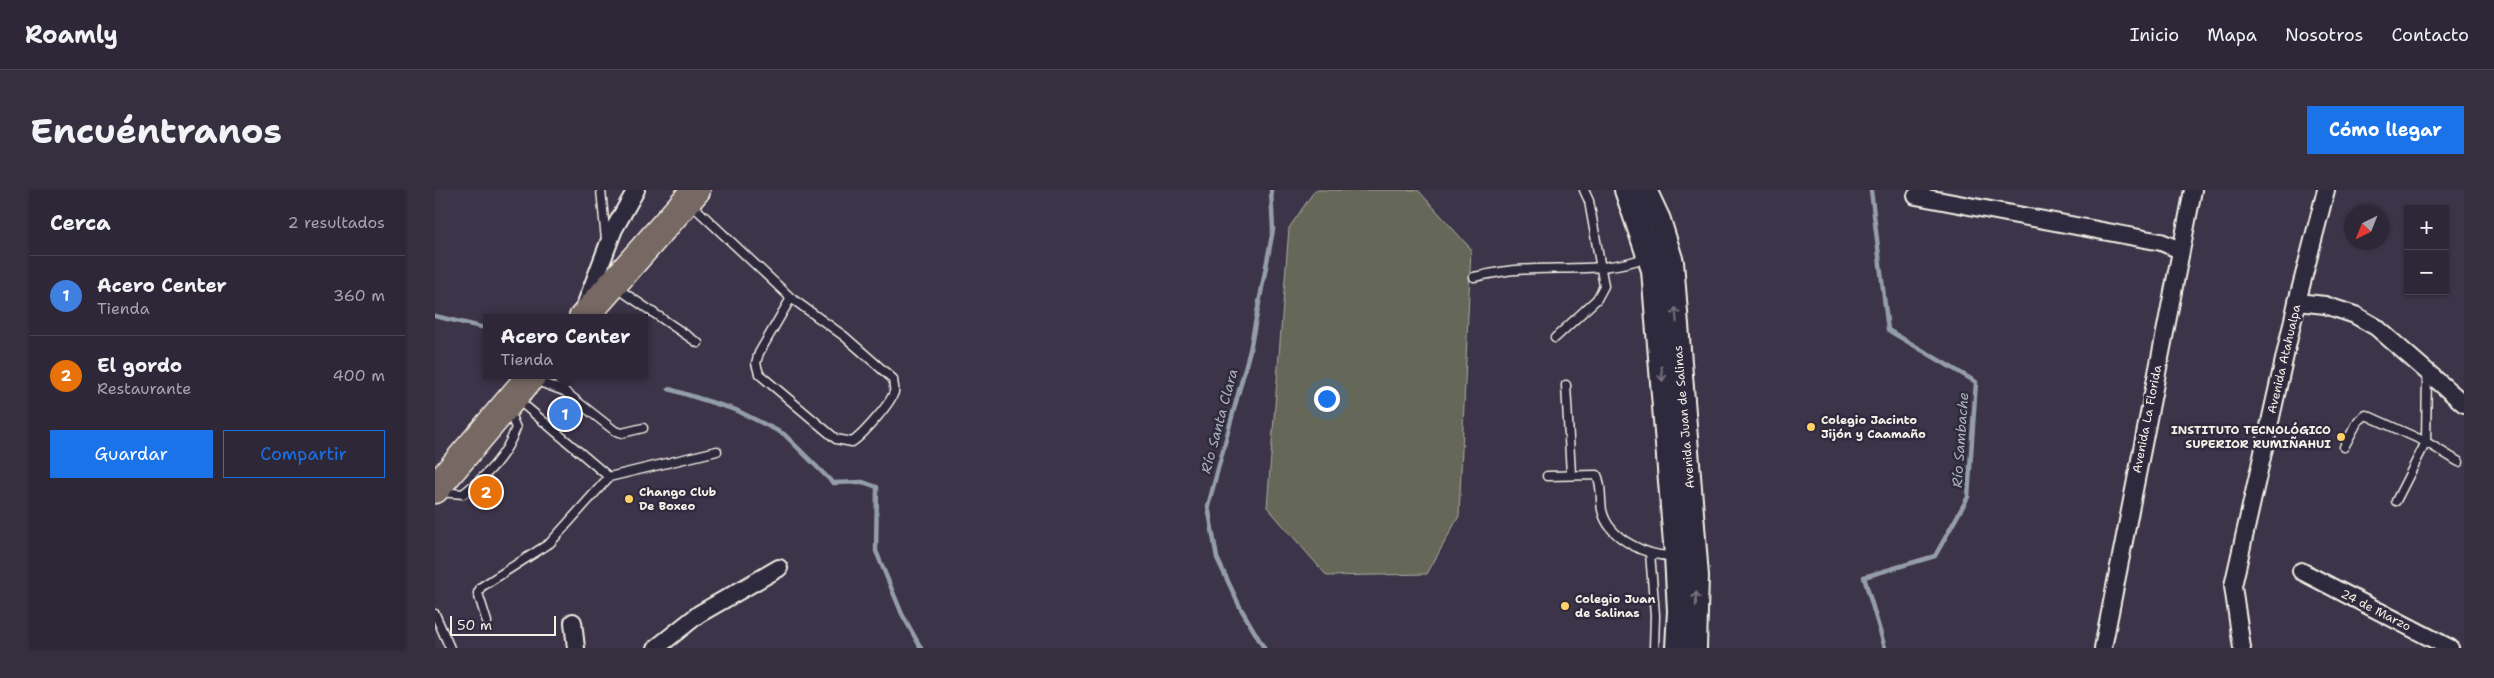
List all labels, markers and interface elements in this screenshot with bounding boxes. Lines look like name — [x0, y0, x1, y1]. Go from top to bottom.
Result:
text: Roamly — [25, 19, 118, 51]
text: Inicio — [2130, 23, 2179, 47]
text: Mapa — [2207, 23, 2257, 47]
text: Nosotros — [2285, 23, 2363, 47]
text: Contacto — [2391, 23, 2469, 47]
button: Cómo llegar — [2307, 106, 2464, 154]
text: Encuéntranos — [30, 107, 282, 154]
north arrow — [2344, 205, 2389, 250]
map controls — [2404, 205, 2449, 295]
button: + — [2404, 205, 2449, 250]
text: Cerca — [50, 209, 111, 237]
text: 2 resultados — [287, 212, 385, 233]
button: − — [2404, 250, 2449, 295]
text: Acero Center — [97, 273, 227, 298]
text: 1 — [62, 285, 70, 306]
text: 360 m — [333, 285, 385, 306]
text: Tienda — [97, 298, 150, 319]
street label: Avenida Atahualpa — [2264, 302, 2304, 415]
one-way arrow — [1671, 307, 1681, 323]
popup — [483, 314, 648, 379]
text: Acero Center — [501, 324, 630, 349]
street label: Avenida Juan de Salinas — [1670, 345, 1698, 489]
text: Tienda — [501, 349, 553, 370]
text: El gordo — [97, 353, 182, 378]
street label: Avenida La Florida — [2129, 363, 2165, 474]
text: 2 — [60, 365, 72, 386]
text: 400 m — [332, 365, 385, 386]
one-way arrow — [1657, 365, 1666, 381]
water label: Río Santa Clara — [1196, 367, 1242, 475]
text: Restaurante — [97, 378, 191, 399]
your location — [1314, 386, 1340, 412]
water label: Río Sambache — [1948, 392, 1972, 488]
pin: 1 — [549, 395, 581, 433]
place label: Colegio Jacinto Jijón y Caamaño — [1821, 412, 1926, 442]
marker: Colegio Jacinto Jijón y Caamaño — [1805, 421, 1817, 433]
place label: INSTITUTO TECNOLÓGICO SUPERIOR RUMIÑAHUI — [2171, 422, 2331, 452]
button: Guardar — [50, 430, 213, 478]
button: Compartir — [223, 430, 385, 478]
marker: INSTITUTO TECNOLÓGICO SUPERIOR RUMIÑAHUI — [2335, 431, 2347, 443]
pin: 2 — [470, 473, 502, 511]
place label: Chango Club De Boxeo — [639, 484, 716, 514]
marker: Chango Club De Boxeo — [623, 493, 635, 505]
street label: 24 de Marzo — [2338, 585, 2414, 635]
place label: Colegio Juan de Salinas — [1575, 591, 1656, 621]
one-way arrow — [1692, 592, 1701, 608]
marker: Colegio Juan de Salinas — [1559, 600, 1571, 612]
scale bar — [450, 613, 556, 636]
text: 50 m — [457, 616, 492, 634]

